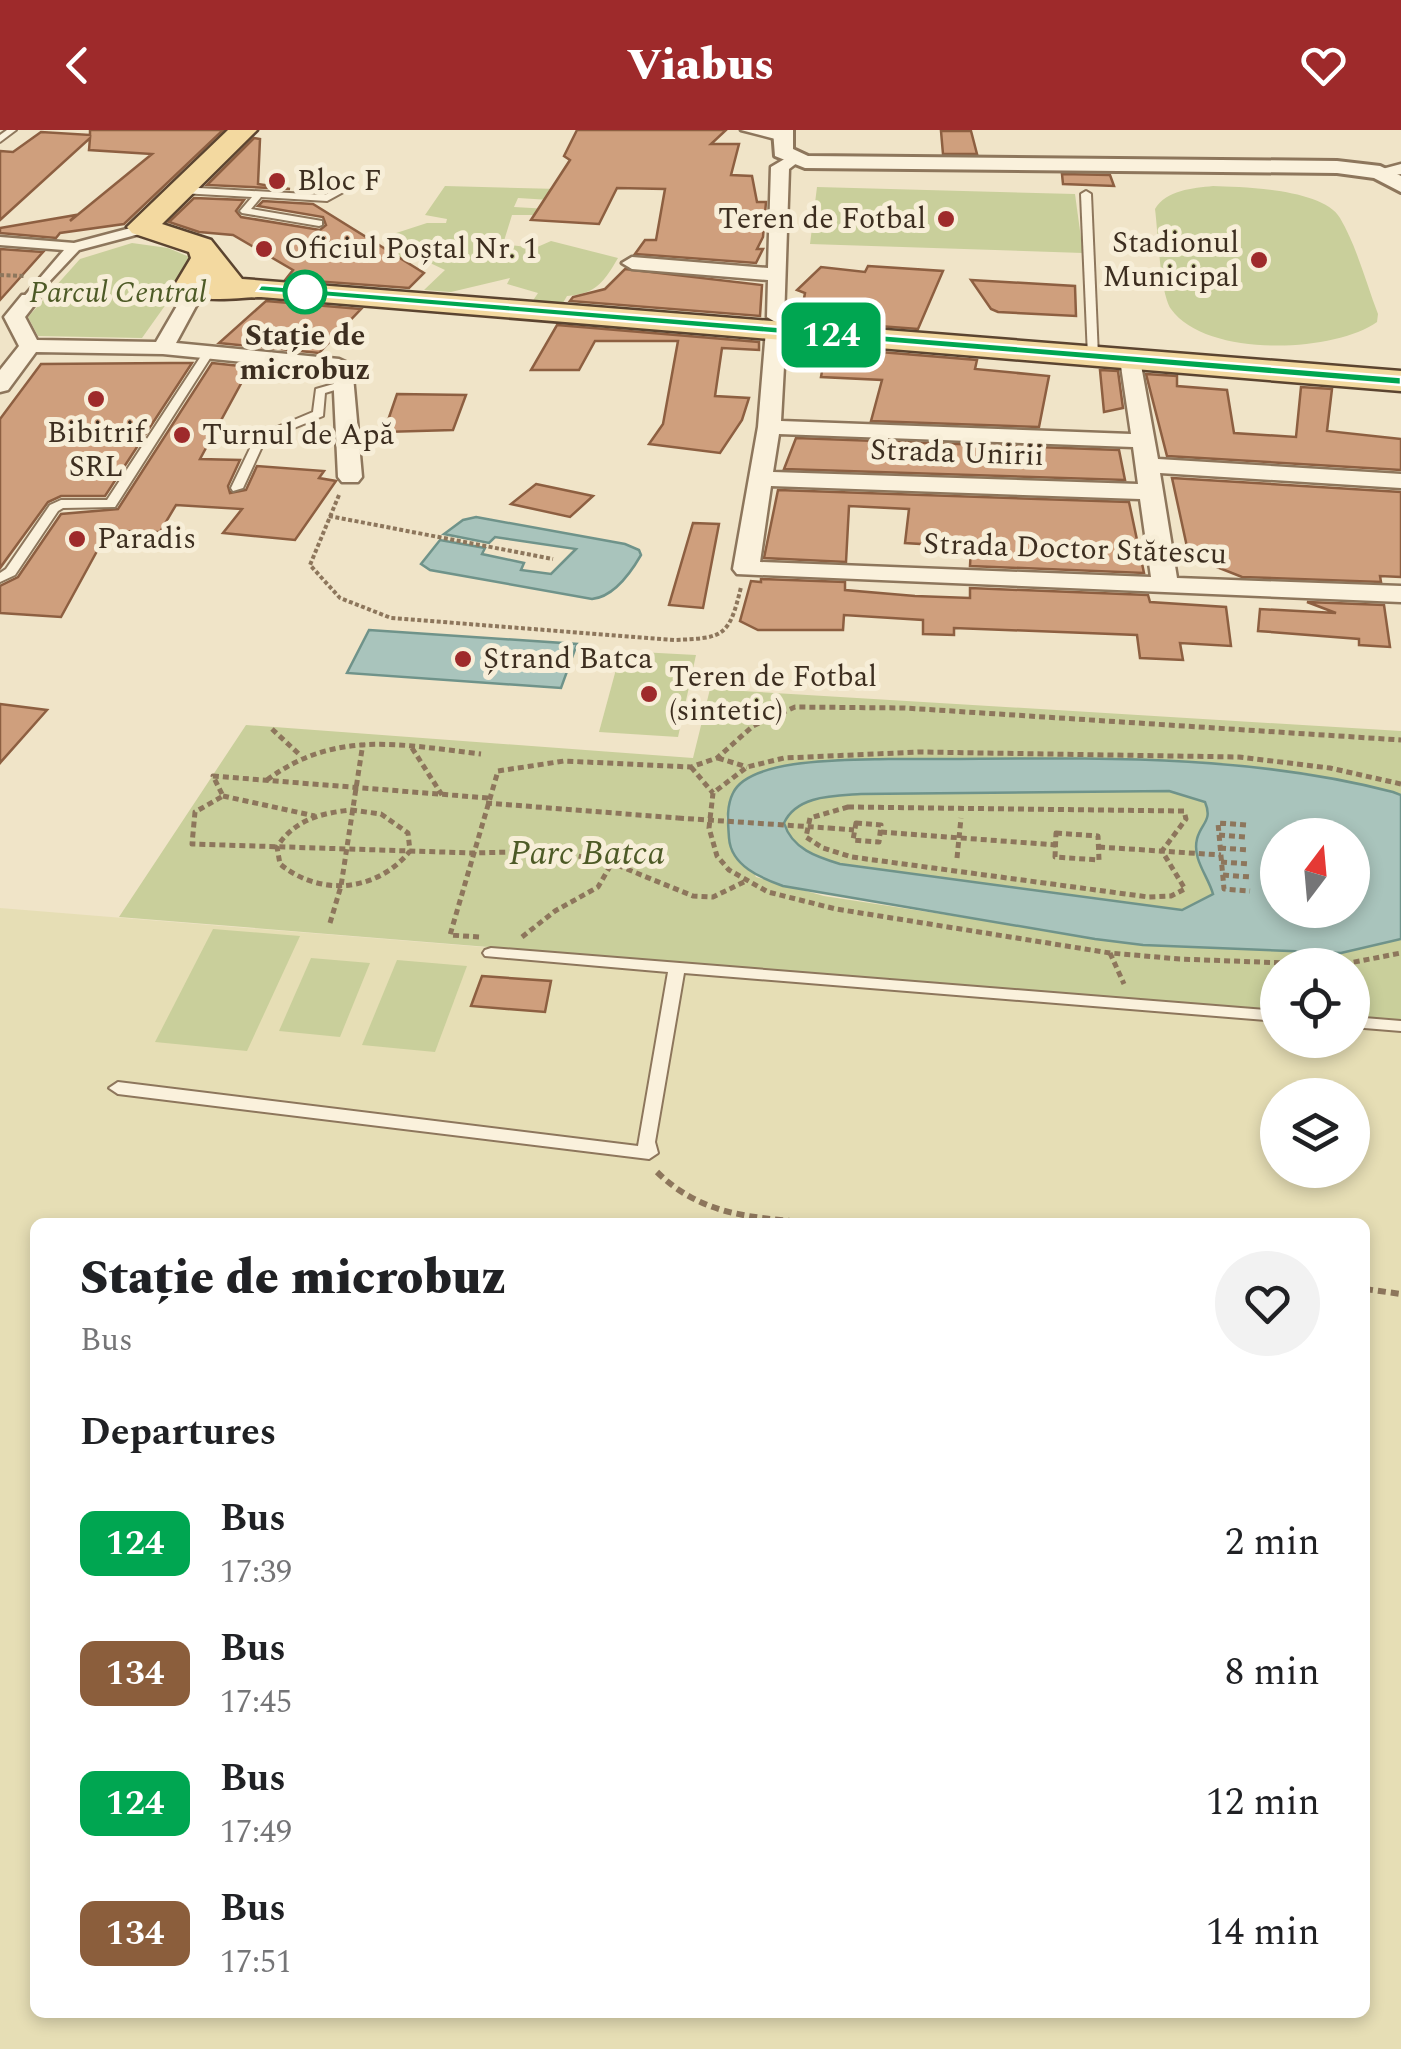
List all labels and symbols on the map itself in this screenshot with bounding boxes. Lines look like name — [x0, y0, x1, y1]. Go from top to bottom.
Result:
place label: Bloc F — [297, 158, 382, 204]
marker: Bloc F — [266, 170, 288, 192]
place label: Teren de Fotbal — [718, 196, 926, 242]
marker: Teren de Fotbal — [935, 208, 957, 230]
place label: Stadionul Municipal — [1102, 220, 1239, 300]
place label: Oficiul Poștal Nr. 1 — [284, 226, 538, 272]
marker: Oficiul Poștal Nr. 1 — [253, 238, 275, 260]
marker: Stadionul Municipal — [1248, 249, 1270, 271]
park label: Parcul Central — [29, 270, 207, 316]
marker: Stație de microbuz — [284, 271, 326, 313]
line badge: 124 — [774, 302, 888, 368]
place label: Stație de microbuz — [240, 313, 370, 393]
marker: Bibitrif SRL — [85, 388, 107, 410]
place label: Bibitrif SRL — [47, 410, 148, 490]
place label: Turnul de Apă — [202, 412, 395, 458]
marker: Turnul de Apă — [171, 424, 193, 446]
street label: Strada Unirii — [869, 427, 1045, 479]
place label: Paradis — [97, 516, 196, 562]
street label: Strada Doctor Stătescu — [922, 521, 1228, 577]
marker: Paradis — [66, 528, 88, 550]
place label: Ștrand Batca — [483, 636, 653, 682]
marker: Ștrand Batca — [452, 648, 474, 670]
place label: Teren de Fotbal (sintetic) — [669, 654, 877, 734]
marker: Teren de Fotbal (sintetic) — [638, 683, 660, 705]
north arrow — [1260, 818, 1370, 928]
park label: Parc Batca — [509, 827, 665, 880]

